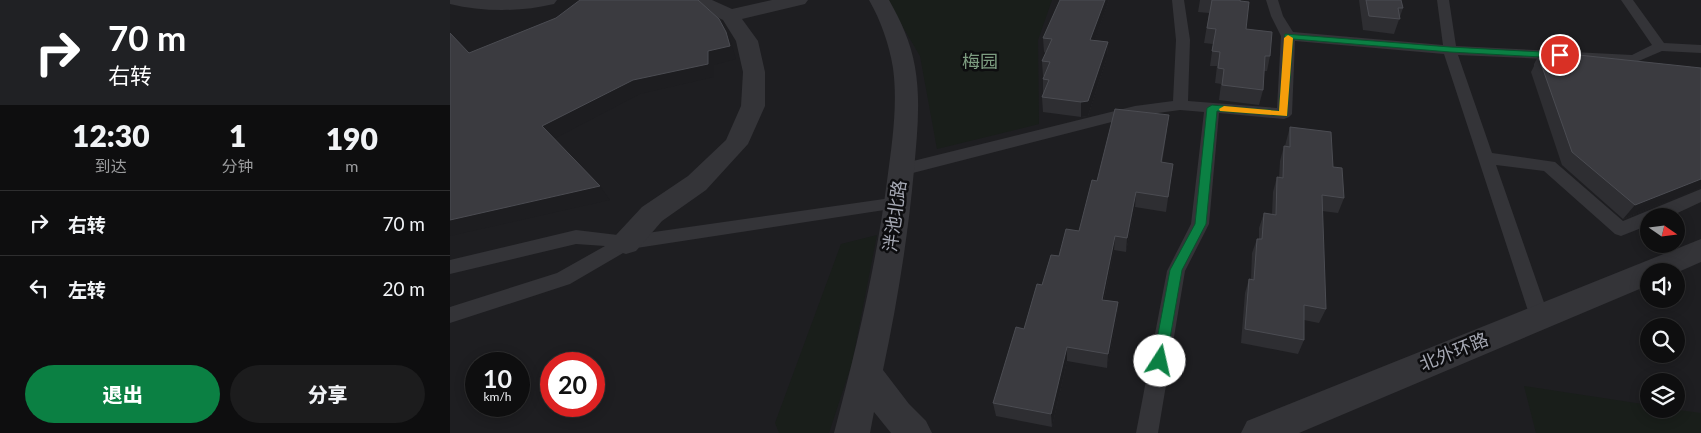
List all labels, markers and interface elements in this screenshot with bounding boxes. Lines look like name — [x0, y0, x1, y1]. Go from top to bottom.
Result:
text: 70 m — [108, 16, 186, 58]
icon: right — [25, 20, 90, 85]
pin — [1539, 34, 1581, 76]
icon: arrive — [1546, 41, 1574, 69]
park label: 梅园 — [962, 50, 998, 72]
text: 右转 — [108, 62, 152, 89]
text: 12:30 — [72, 117, 150, 153]
text: 1 — [229, 117, 246, 153]
text: 190 — [326, 120, 378, 156]
text: 到达 — [95, 156, 127, 175]
text: 分钟 — [222, 156, 254, 175]
text: m — [345, 156, 358, 175]
street label: 泮池北路 — [878, 179, 910, 253]
north arrow — [1640, 208, 1685, 252]
map controls — [1640, 208, 1685, 418]
icon: right — [25, 209, 53, 237]
text: 70 m — [382, 212, 425, 235]
text: 右转 — [68, 213, 106, 236]
button: sound — [1640, 263, 1685, 308]
icon: left — [25, 274, 53, 302]
text: 20 m — [382, 277, 425, 300]
text: 左转 — [68, 278, 106, 301]
button: search — [1640, 318, 1685, 363]
street label: 北外环路 — [1416, 327, 1491, 375]
position arrow — [1133, 334, 1185, 386]
speed limit sign: 20 — [540, 352, 605, 417]
text: 10 — [483, 363, 512, 393]
button: 退出 — [25, 365, 220, 423]
button: 分享 — [230, 365, 425, 423]
button: layers — [1640, 373, 1685, 418]
text: km/h — [483, 389, 512, 404]

